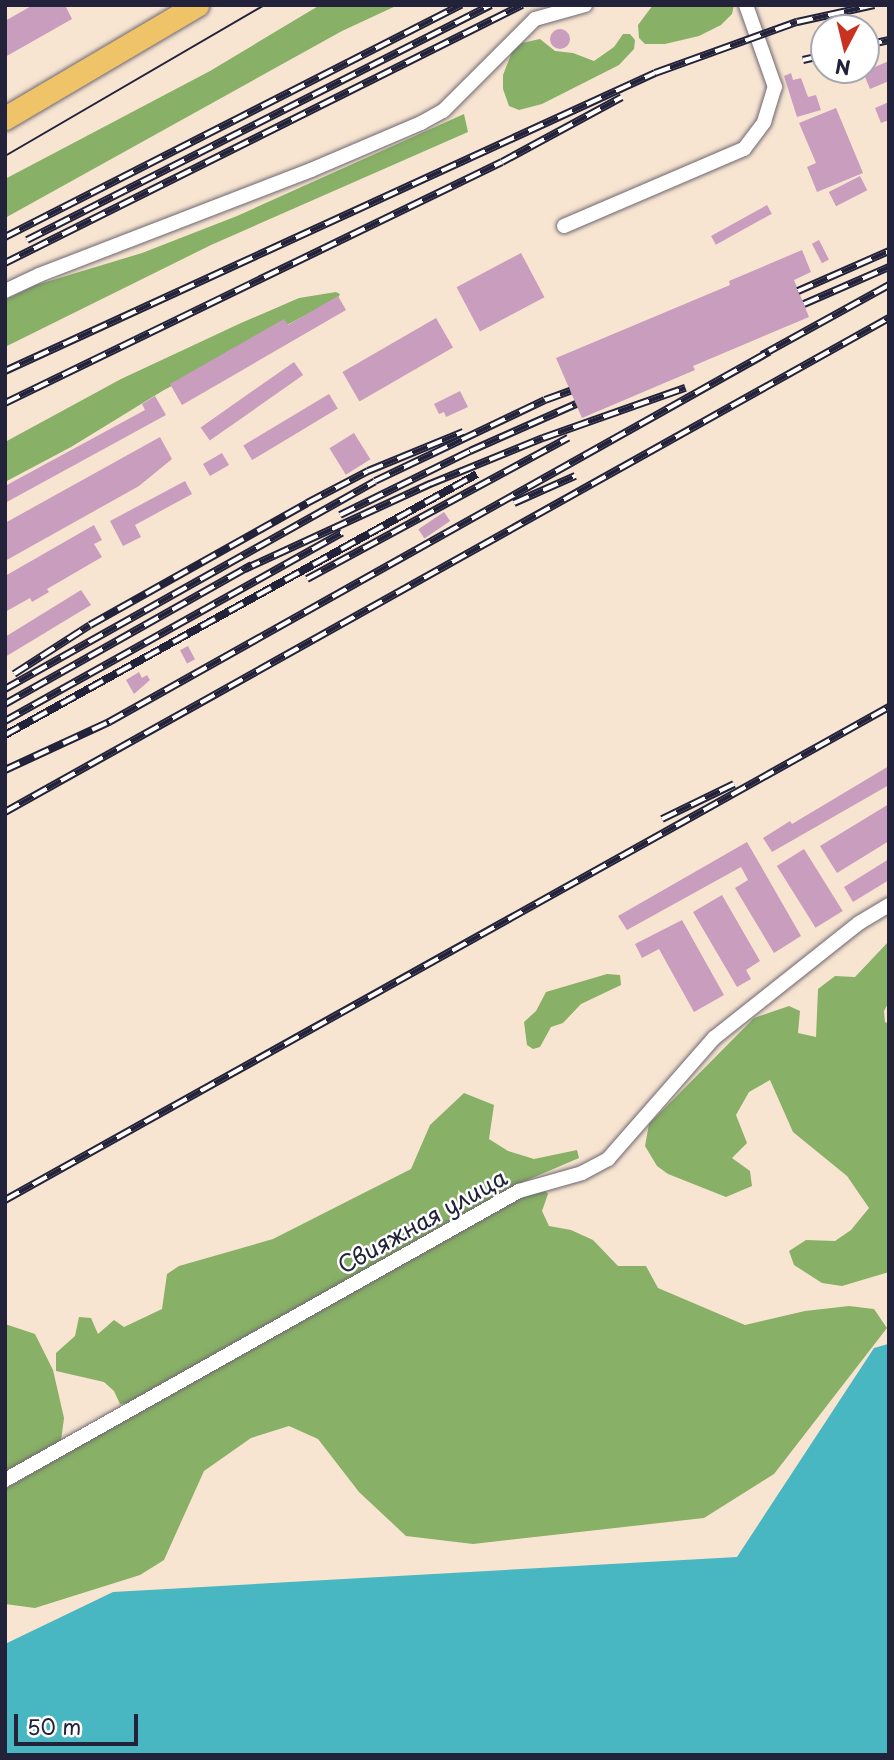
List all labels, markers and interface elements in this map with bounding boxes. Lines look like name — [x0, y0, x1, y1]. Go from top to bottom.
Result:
north arrow — [810, 14, 880, 84]
text: N — [834, 53, 852, 83]
street label: Свияжная улица — [332, 1163, 512, 1279]
scale bar — [18, 1700, 142, 1744]
text: 50 m — [27, 1710, 81, 1742]

